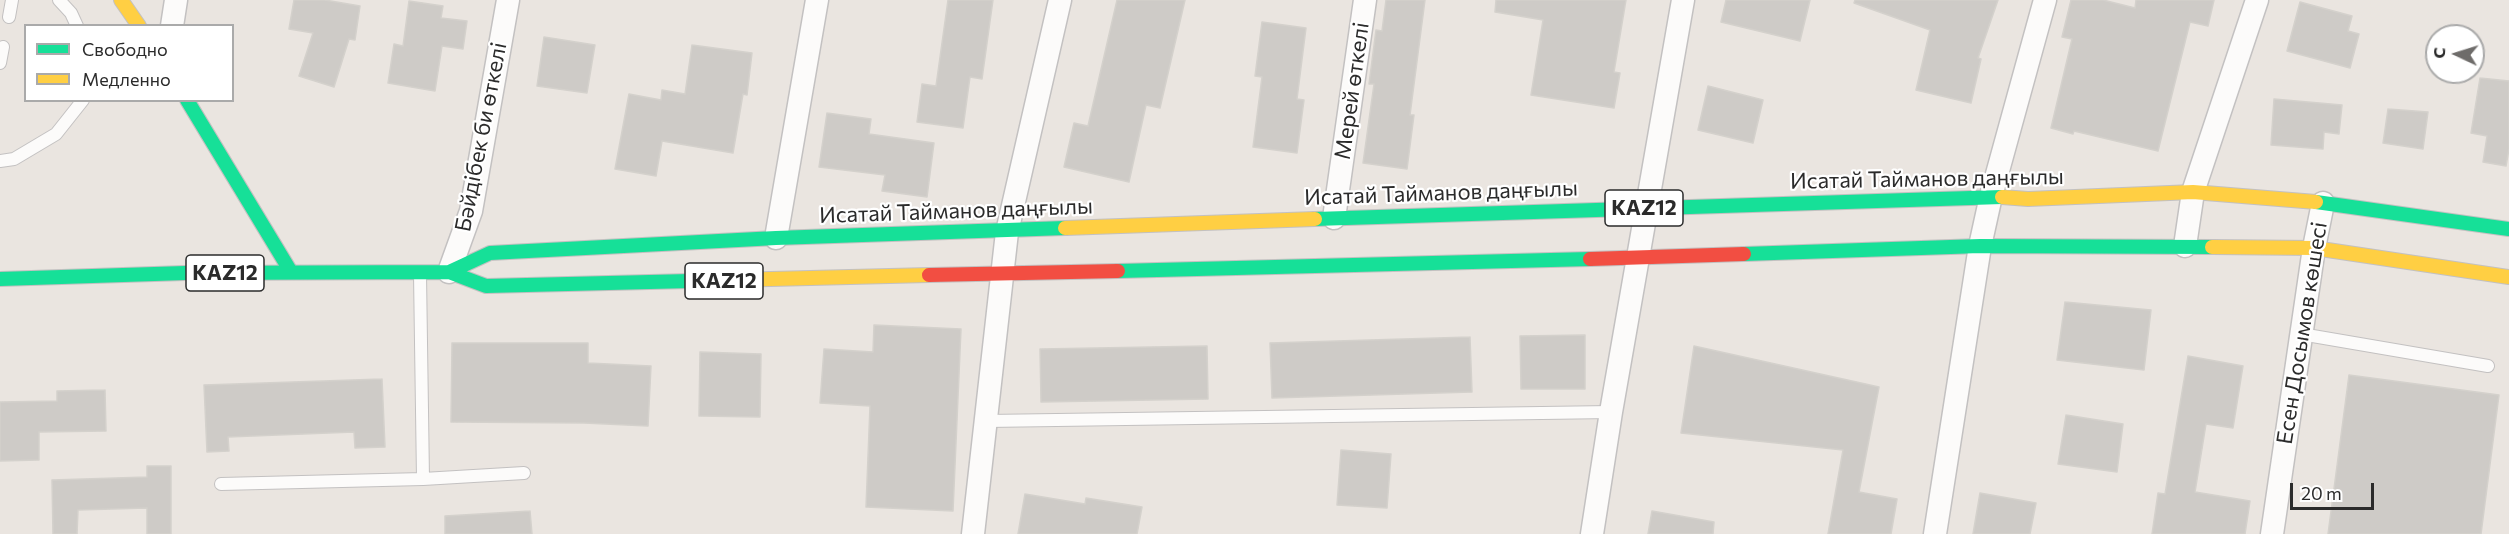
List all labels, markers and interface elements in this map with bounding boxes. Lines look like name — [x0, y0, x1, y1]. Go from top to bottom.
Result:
street label: Мерей өткелі — [1329, 21, 1375, 161]
legend — [24, 24, 234, 102]
north arrow — [2425, 24, 2485, 84]
text: Свободно — [82, 38, 168, 60]
street label: Бәйдібек би өткелі — [450, 40, 512, 234]
text: С — [2429, 47, 2448, 59]
text: Медленно — [82, 68, 171, 90]
street label: Исатай Тайманов даңғылы — [1790, 163, 2064, 195]
street label: Исатай Тайманов даңғылы — [1304, 175, 1578, 211]
road number: KAZ12 — [1605, 190, 1683, 226]
street label: Исатай Тайманов даңғылы — [819, 193, 1093, 229]
street label: Есен Досымов көшесі — [2271, 220, 2333, 446]
road number: KAZ12 — [186, 255, 264, 291]
road number: KAZ12 — [685, 263, 763, 299]
scale bar — [2293, 471, 2377, 509]
text: 20 m — [2301, 482, 2342, 504]

